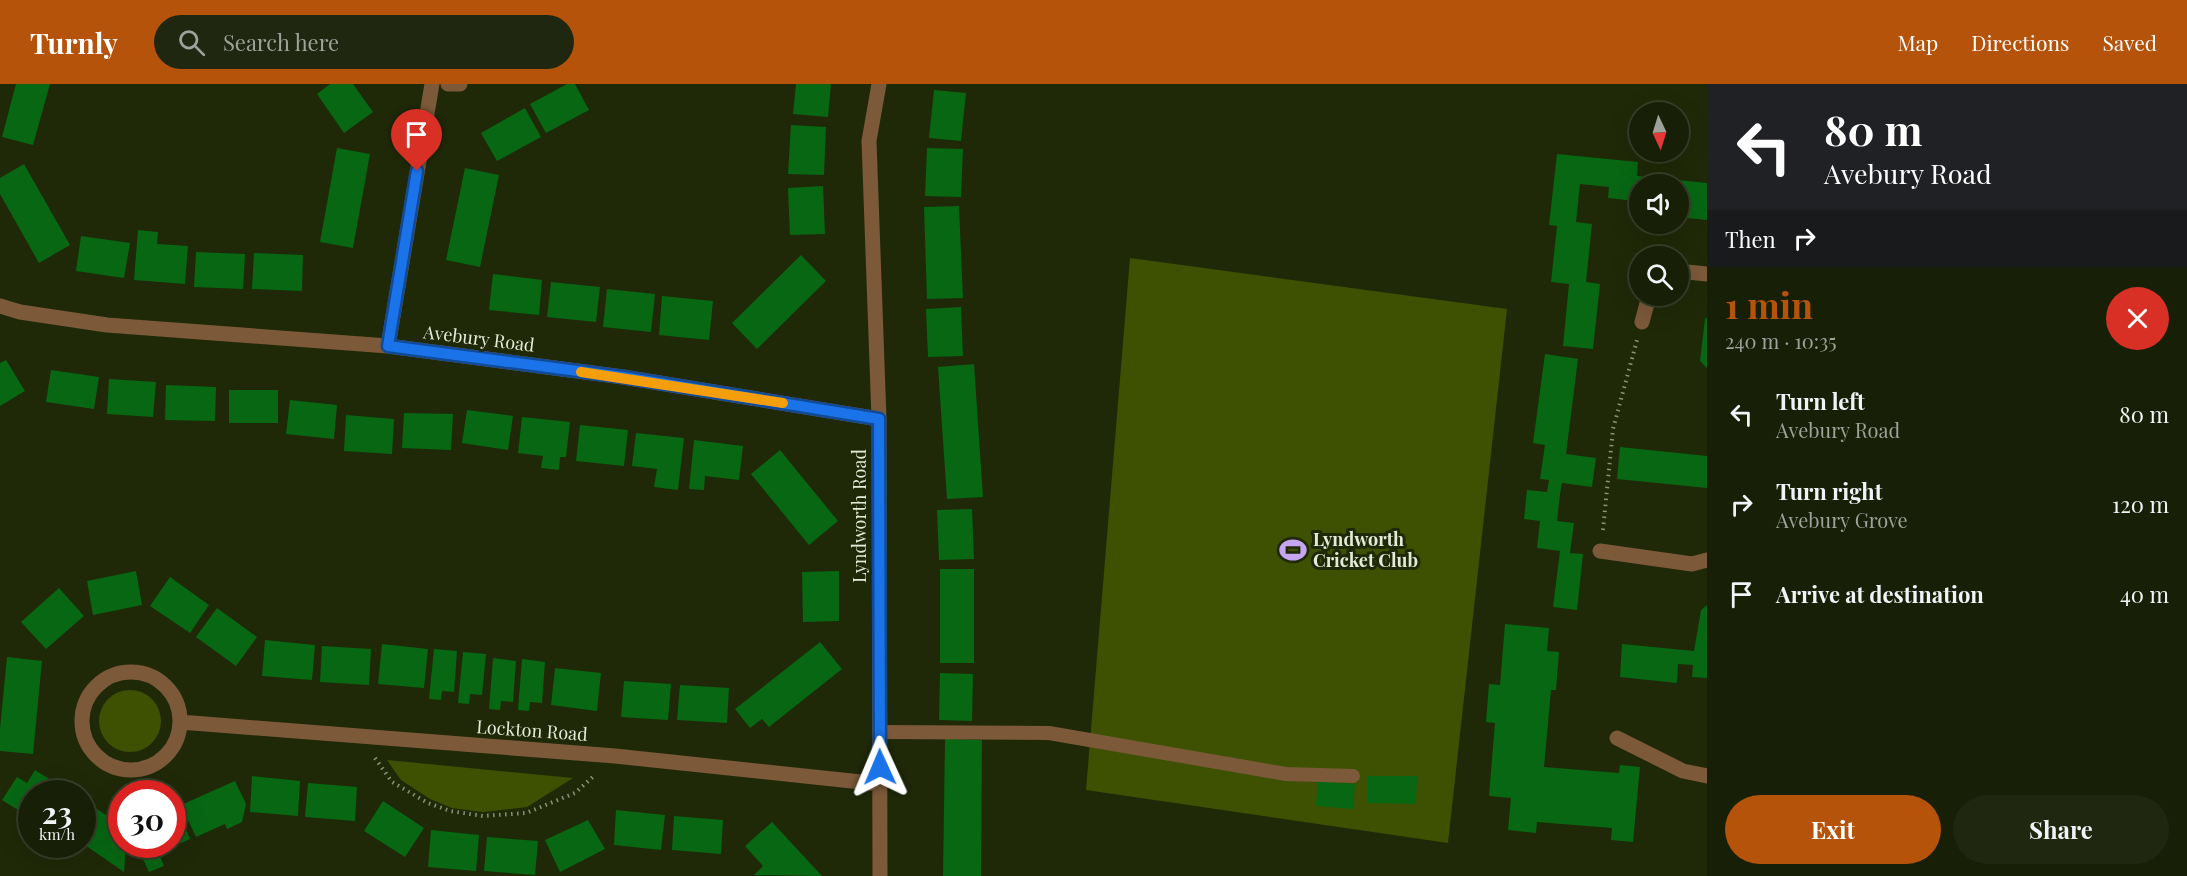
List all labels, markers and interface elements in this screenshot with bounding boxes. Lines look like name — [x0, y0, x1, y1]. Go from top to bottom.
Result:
search box — [154, 15, 574, 69]
text: Turnly — [30, 24, 118, 61]
icon: search — [175, 26, 208, 59]
text: Search here — [223, 27, 339, 57]
text: Map — [1897, 28, 1938, 56]
text: Directions — [1971, 28, 2069, 56]
text: Saved — [2102, 28, 2157, 56]
text: 80 m — [1824, 101, 1922, 157]
north arrow — [1629, 102, 1689, 162]
map controls — [1629, 102, 1689, 306]
icon: left — [1725, 108, 1803, 186]
pin — [391, 109, 442, 171]
icon: arrive — [400, 118, 433, 151]
text: Avebury Road — [1824, 155, 1992, 191]
button: sound — [1629, 174, 1689, 234]
icon: right — [1788, 222, 1821, 255]
text: Then — [1725, 224, 1776, 254]
button: search — [1629, 246, 1689, 306]
text: 1 min — [1725, 280, 1813, 328]
button: close — [2106, 287, 2169, 350]
street label: Avebury Road — [421, 319, 537, 357]
text: 240 m · 10:35 — [1725, 327, 1836, 354]
text: Turn left — [1776, 386, 1865, 416]
icon: left — [1725, 398, 1758, 431]
text: 80 m — [2119, 399, 2169, 429]
text: Avebury Road — [1776, 416, 1900, 443]
street label: Lyndworth Road — [847, 449, 871, 583]
text: Turn right — [1776, 476, 1882, 506]
icon: right — [1725, 488, 1758, 521]
text: 120 m — [2112, 489, 2169, 519]
text: Avebury Grove — [1776, 506, 1908, 533]
place label: Lyndworth Cricket Club — [1313, 527, 1418, 572]
sports icon: Lyndworth Cricket Club — [1278, 535, 1308, 565]
icon: arrive — [1725, 578, 1758, 611]
text: Arrive at destination — [1776, 579, 1984, 609]
text: 40 m — [2120, 579, 2169, 609]
street label: Lockton Road — [476, 714, 589, 746]
position arrow — [848, 735, 912, 799]
speed limit sign: 30 — [108, 780, 186, 858]
text: 23 — [42, 792, 72, 832]
button: Exit — [1725, 795, 1941, 864]
button: Share — [1953, 795, 2169, 864]
text: km/h — [39, 824, 75, 844]

